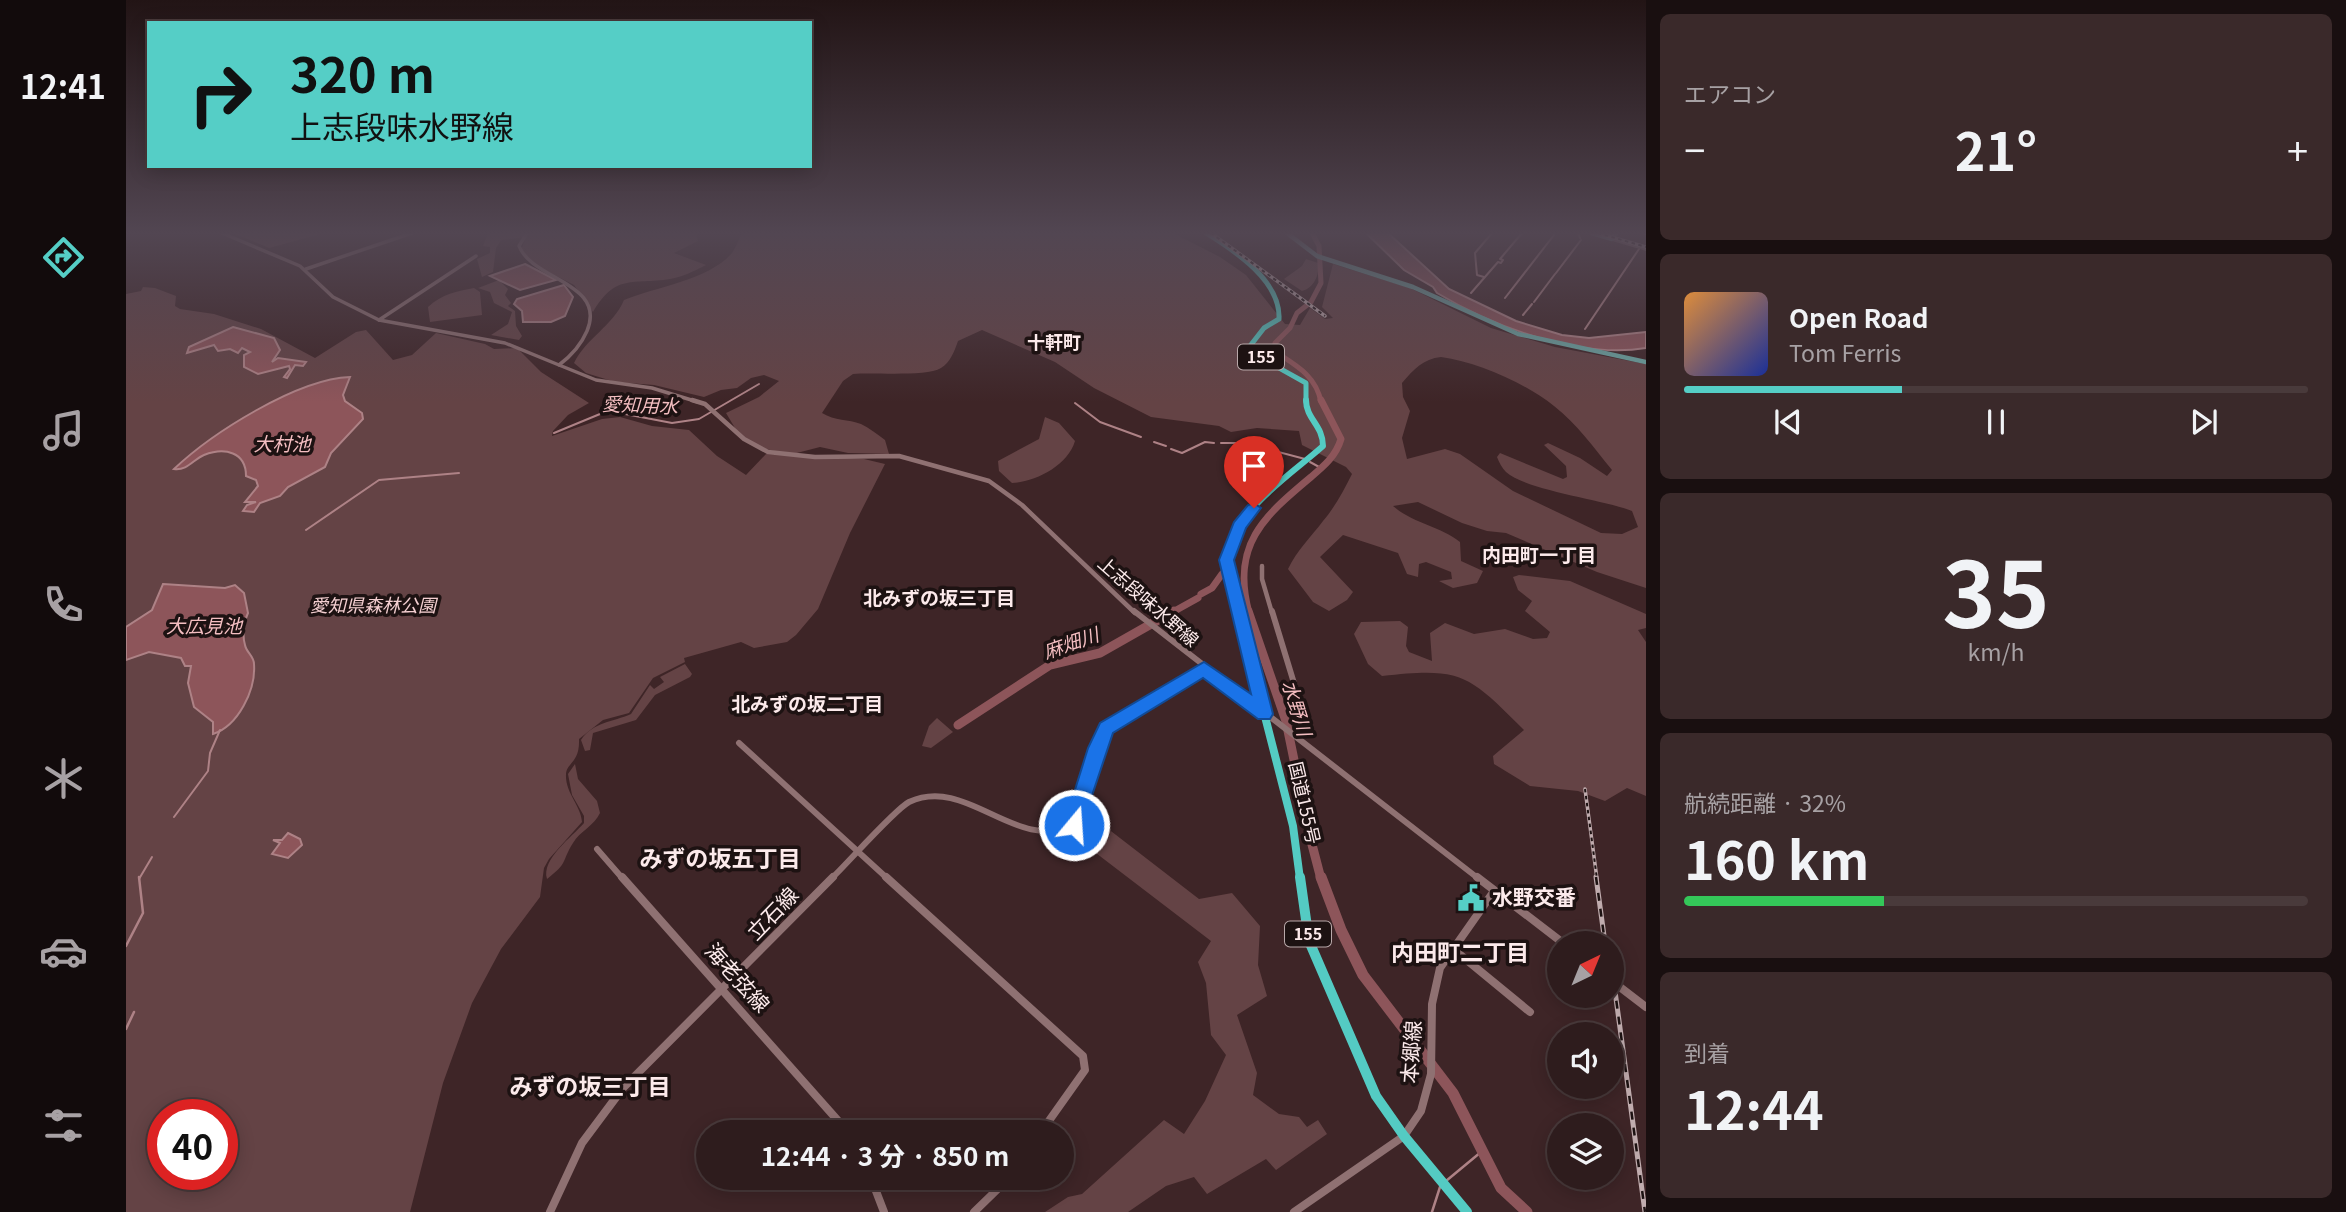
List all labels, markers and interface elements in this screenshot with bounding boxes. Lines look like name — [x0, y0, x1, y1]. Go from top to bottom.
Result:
text: 320 m — [290, 36, 435, 107]
icon: right — [175, 49, 266, 140]
text: 12:41 — [20, 62, 106, 108]
text: エアコン — [1684, 76, 1776, 110]
text: 上志段味水野線 — [290, 102, 514, 148]
text: 21° — [1955, 111, 2037, 186]
text: − — [1684, 121, 1705, 176]
text: + — [2287, 121, 2308, 176]
icon: directions — [39, 233, 88, 282]
text: Open Road — [1789, 298, 1929, 335]
district label: 十軒町 — [1027, 328, 1081, 354]
text: Tom Ferris — [1789, 335, 1901, 369]
road number: 155 — [1238, 344, 1284, 370]
water label: 愛知用水 — [602, 389, 680, 418]
icon: previous — [1769, 403, 1807, 441]
icon: pause — [1977, 403, 2015, 441]
icon: next — [2185, 403, 2223, 441]
icon: music — [39, 406, 88, 455]
water label: 大村池 — [253, 429, 312, 456]
pin — [1224, 436, 1284, 508]
icon: arrive — [1235, 447, 1273, 485]
text: 35 — [1942, 522, 2050, 654]
district label: 内田町一丁目 — [1482, 540, 1596, 567]
street label: 上志段味水野線 — [1093, 549, 1205, 652]
icon: phone — [39, 580, 88, 629]
district label: 北みずの坂三丁目 — [863, 583, 1015, 610]
park label: 愛知県森林公園 — [310, 591, 439, 617]
water label: 大広見池 — [166, 611, 244, 638]
water label: 麻畑川 — [1039, 619, 1104, 664]
text: km/h — [1968, 634, 2024, 668]
water label: 水野川 — [1277, 676, 1320, 741]
district label: 北みずの坂二丁目 — [731, 689, 883, 716]
icon: climate — [39, 754, 88, 803]
street label: 国道155号 — [1284, 759, 1328, 846]
text: 航続距離 · 32% — [1684, 785, 1846, 819]
position arrow — [1037, 788, 1111, 862]
text: 160 km — [1684, 820, 1869, 895]
district label: みずの坂五丁目 — [640, 840, 801, 874]
street label: 立石線 — [739, 880, 804, 946]
place label: 水野交番 — [1492, 881, 1576, 911]
public building icon: 水野交番 — [1456, 883, 1486, 913]
road number: 155 — [1285, 922, 1331, 946]
icon: car — [39, 927, 88, 976]
north arrow — [1547, 931, 1624, 1008]
map controls — [1547, 931, 1624, 1190]
district label: 内田町二丁目 — [1391, 934, 1529, 968]
street label: 海老弦線 — [699, 935, 778, 1018]
street label: 本郷線 — [1393, 1019, 1427, 1084]
button: sound — [1547, 1022, 1624, 1099]
text: 到着 — [1684, 1035, 1730, 1069]
district label: みずの坂三丁目 — [510, 1068, 671, 1102]
text: 12:44 — [1684, 1070, 1824, 1145]
speed limit sign: 40 — [147, 1099, 238, 1190]
icon: filters — [39, 1101, 88, 1150]
button: layers — [1547, 1113, 1624, 1190]
text: 12:44 · 3 分 · 850 m — [761, 1136, 1009, 1173]

